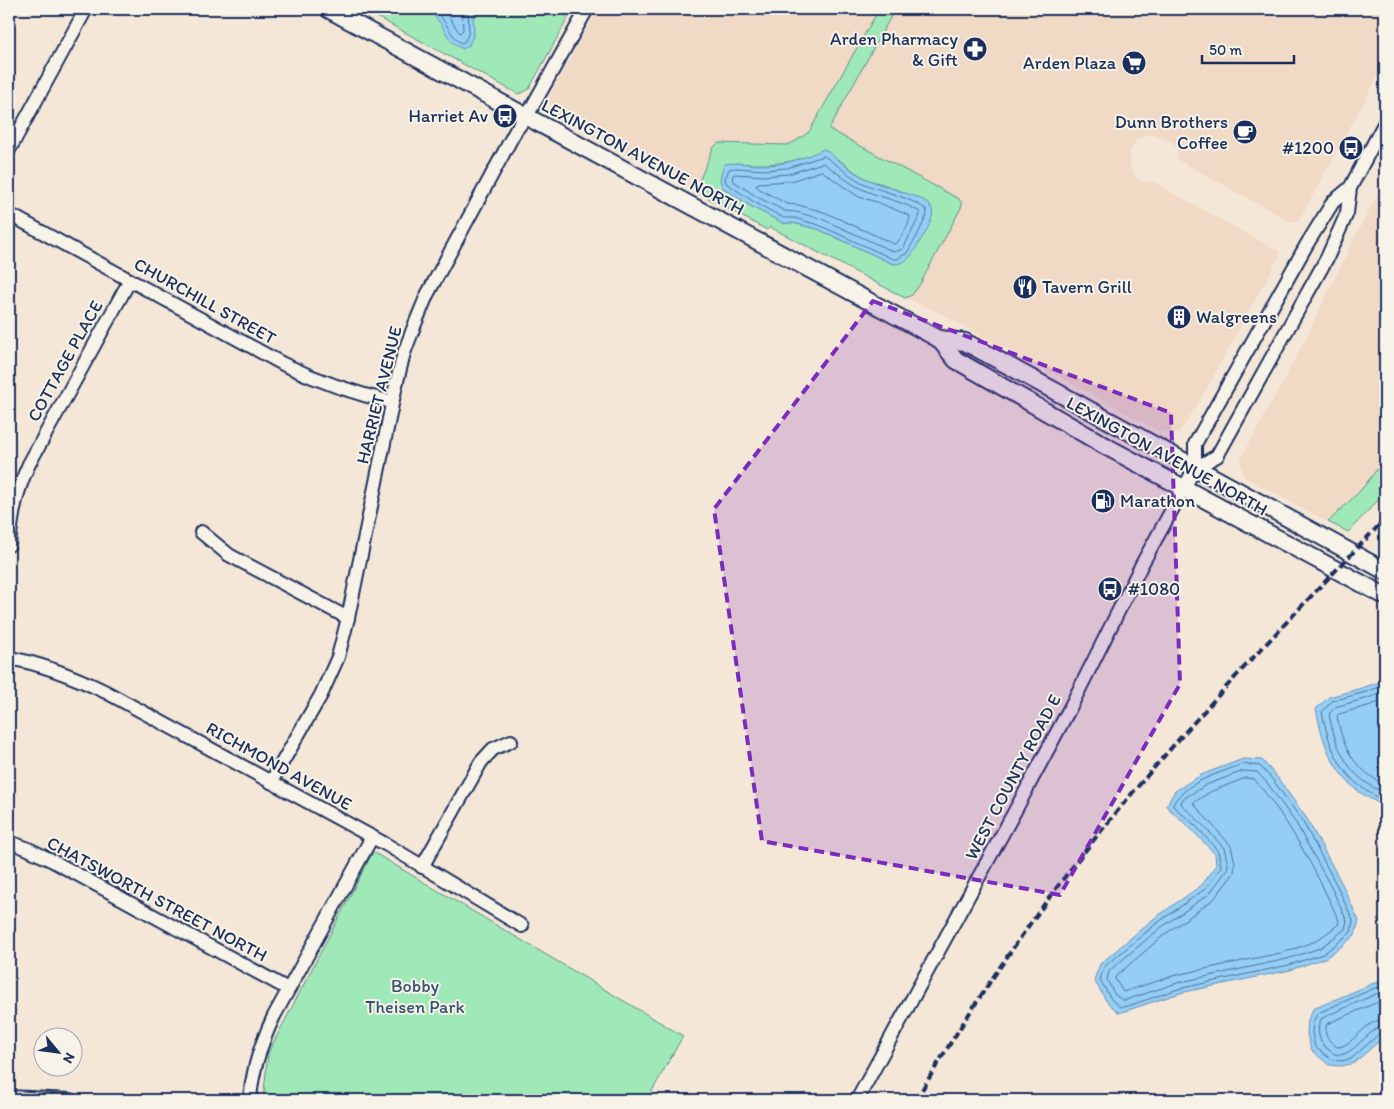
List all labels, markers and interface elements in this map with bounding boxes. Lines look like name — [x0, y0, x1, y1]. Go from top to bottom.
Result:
place label: Arden Pharmacy & Gift — [830, 28, 959, 71]
scale bar — [1202, 32, 1294, 64]
pharmacy icon: Arden Pharmacy & Gift — [962, 36, 988, 62]
text: 50 m — [1209, 41, 1242, 59]
supermarket icon: Arden Plaza — [1121, 50, 1147, 76]
place label: Arden Plaza — [1023, 52, 1117, 74]
street label: LEXINGTON AVENUE NORTH — [538, 94, 748, 220]
bus stop icon: Harriet Av — [492, 103, 518, 129]
place label: Harriet Av — [409, 105, 489, 127]
place label: Dunn Brothers Coffee — [1115, 111, 1228, 154]
cafe icon: Dunn Brothers Coffee — [1232, 119, 1258, 145]
bus stop icon: #1200 — [1338, 135, 1364, 161]
place label: #1200 — [1282, 137, 1334, 159]
street label: CHURCHILL STREET — [130, 253, 280, 349]
restaurant icon: Tavern Grill — [1012, 274, 1038, 300]
place label: Tavern Grill — [1042, 276, 1132, 298]
street label: COTTAGE PLACE — [23, 297, 107, 425]
building icon: Walgreens — [1166, 304, 1192, 330]
place label: Walgreens — [1196, 306, 1277, 328]
street label: HARRIET AVENUE — [351, 324, 407, 466]
street label: LEXINGTON AVENUE NORTH — [1063, 391, 1271, 521]
fuel station icon: Marathon — [1090, 488, 1116, 514]
place label: Marathon — [1120, 490, 1195, 512]
bus stop icon: #1080 — [1097, 576, 1123, 602]
place label: #1080 — [1128, 578, 1180, 600]
street label: WEST COUNTY ROAD E — [960, 690, 1066, 864]
street label: RICHMOND AVENUE — [202, 717, 356, 815]
street label: CHATSWORTH STREET NORTH — [43, 831, 271, 967]
park label: Bobby Theisen Park — [365, 975, 465, 1018]
north arrow — [32, 1026, 82, 1076]
text: N — [59, 1050, 79, 1066]

